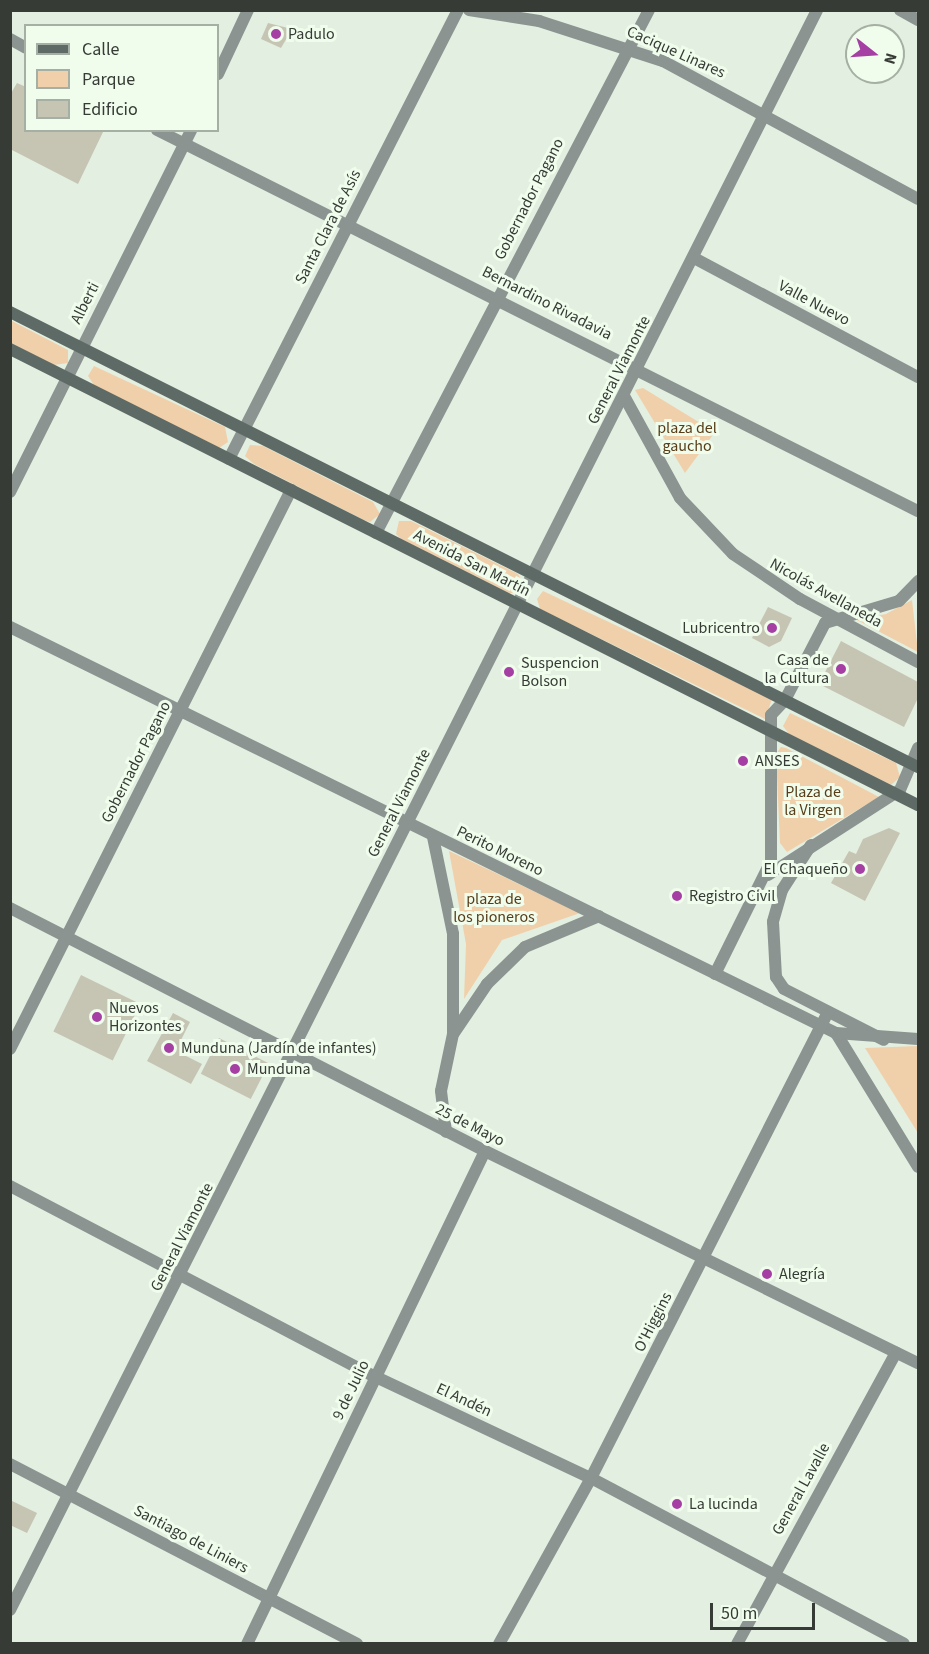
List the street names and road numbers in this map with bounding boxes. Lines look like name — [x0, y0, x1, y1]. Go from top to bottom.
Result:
street label: Cacique Linares — [624, 22, 728, 82]
street label: Gobernador Pagano — [490, 135, 568, 263]
street label: Santa Clara de Asís — [291, 167, 365, 287]
street label: Bernardino Rivadavia — [479, 262, 615, 344]
street label: Valle Nuevo — [775, 276, 853, 330]
street label: Alberti — [66, 279, 104, 327]
street label: General Viamonte — [583, 313, 655, 427]
street label: Avenida San Martín — [410, 525, 534, 601]
street label: Nicolás Avellaneda — [766, 554, 886, 632]
street label: Gobernador Pagano — [97, 698, 175, 826]
street label: General Viamonte — [363, 746, 435, 860]
street label: Perito Moreno — [453, 822, 547, 880]
street label: 25 de Mayo — [432, 1099, 508, 1151]
street label: General Viamonte — [146, 1180, 218, 1294]
street label: O'Higgins — [630, 1289, 676, 1355]
street label: 9 de Julio — [328, 1357, 374, 1423]
street label: El Andén — [433, 1379, 495, 1421]
street label: General Lavalle — [768, 1440, 834, 1538]
street label: Santiago de Liniers — [130, 1501, 252, 1577]

